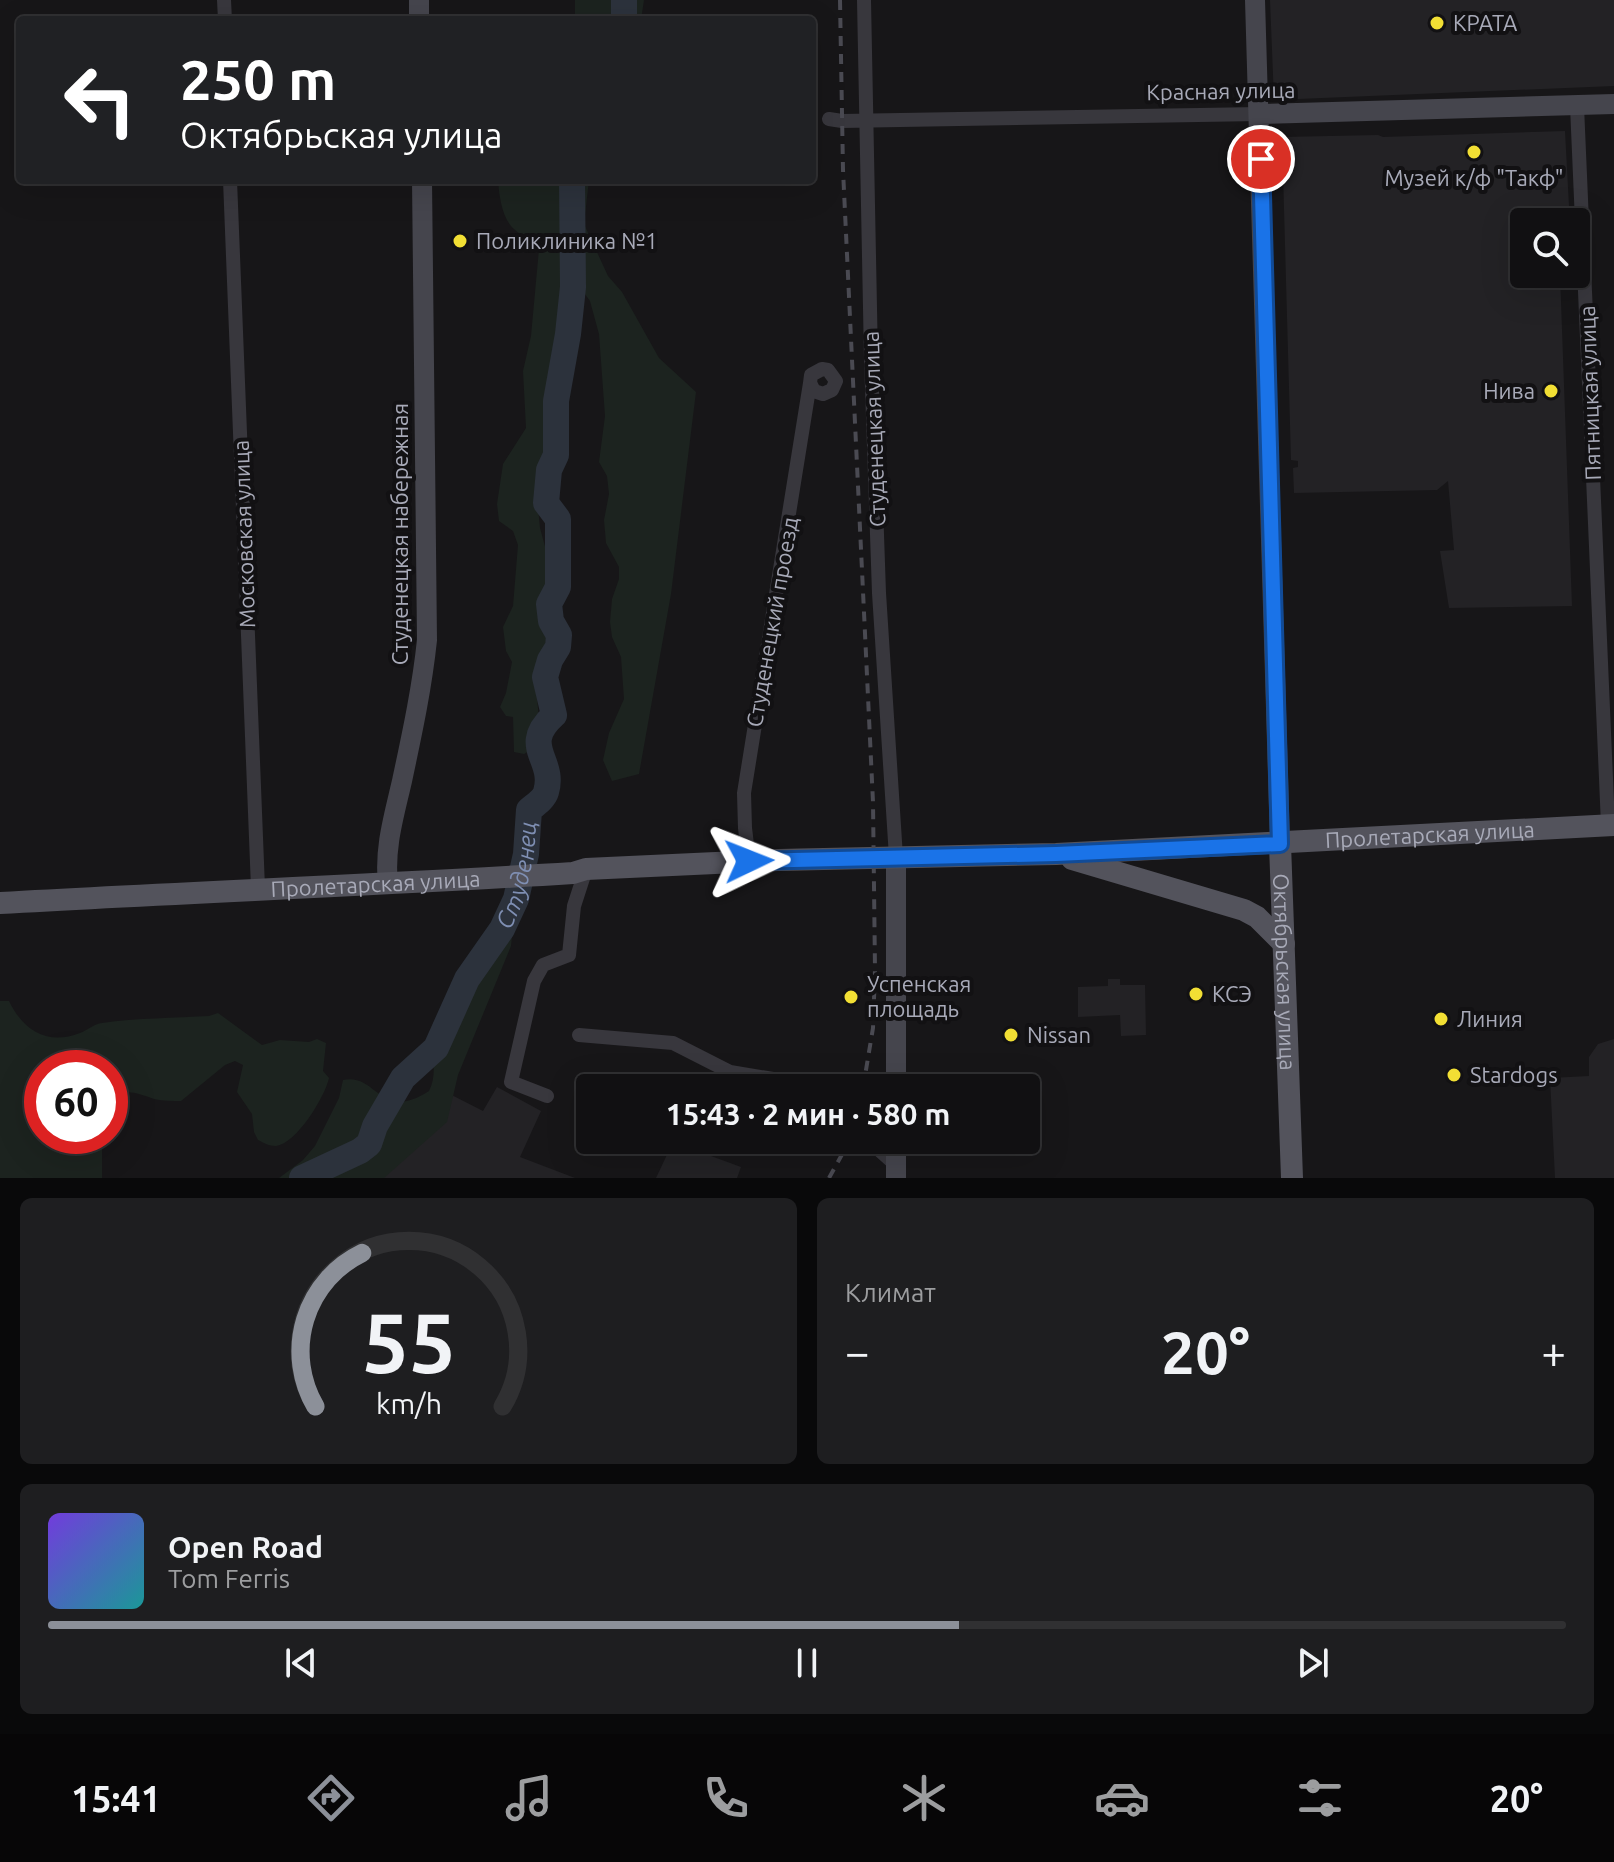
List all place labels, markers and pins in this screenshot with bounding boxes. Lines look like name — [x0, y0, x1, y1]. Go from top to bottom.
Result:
place label: КРАТА — [1453, 10, 1518, 35]
marker: КРАТА — [1428, 14, 1446, 32]
pin — [1227, 125, 1295, 193]
marker: Музей к/ф "Такф" — [1465, 143, 1483, 161]
place label: Музей к/ф "Такф" — [1384, 165, 1564, 190]
place label: Поликлиника №1 — [476, 228, 658, 253]
marker: Поликлиника №1 — [451, 232, 469, 250]
place label: Нива — [1483, 378, 1535, 403]
marker: Нива — [1542, 382, 1560, 400]
place label: Успенская площадь — [867, 971, 971, 1021]
place label: КСЭ — [1212, 981, 1252, 1006]
marker: КСЭ — [1187, 985, 1205, 1003]
marker: Успенская площадь — [842, 988, 860, 1006]
place label: Линия — [1457, 1006, 1523, 1031]
marker: Линия — [1432, 1010, 1450, 1028]
place label: Nissan — [1027, 1022, 1091, 1047]
marker: Nissan — [1002, 1026, 1020, 1044]
place label: Stardogs — [1470, 1062, 1558, 1087]
marker: Stardogs — [1445, 1066, 1463, 1084]

